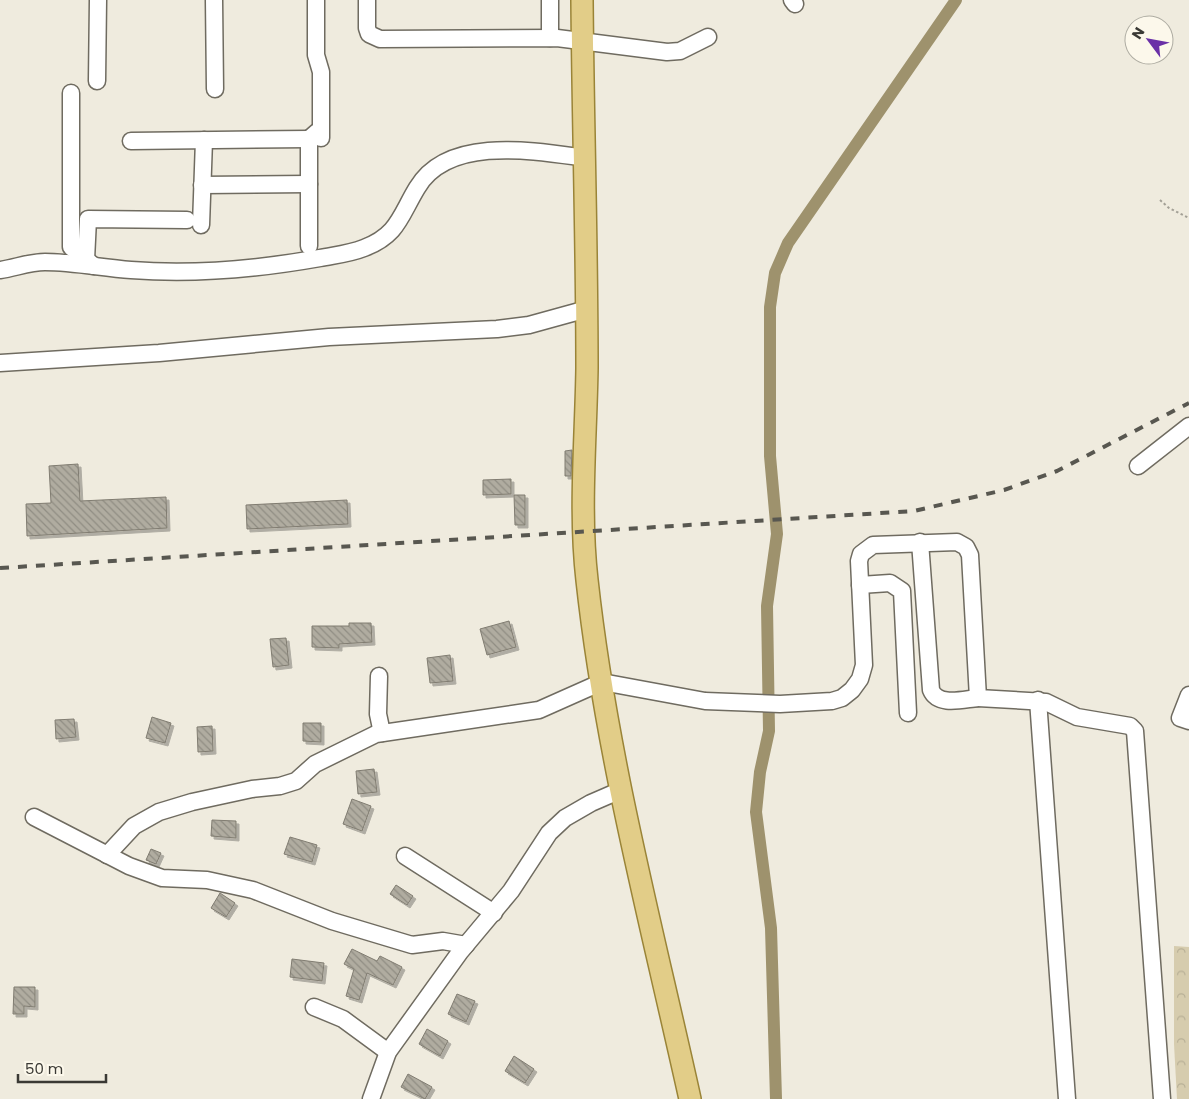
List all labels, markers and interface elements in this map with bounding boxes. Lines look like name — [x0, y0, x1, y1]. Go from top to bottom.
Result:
north arrow — [1124, 15, 1174, 65]
text: N — [1127, 23, 1149, 43]
scale bar — [18, 1052, 105, 1084]
text: 50 m — [25, 1058, 63, 1079]

